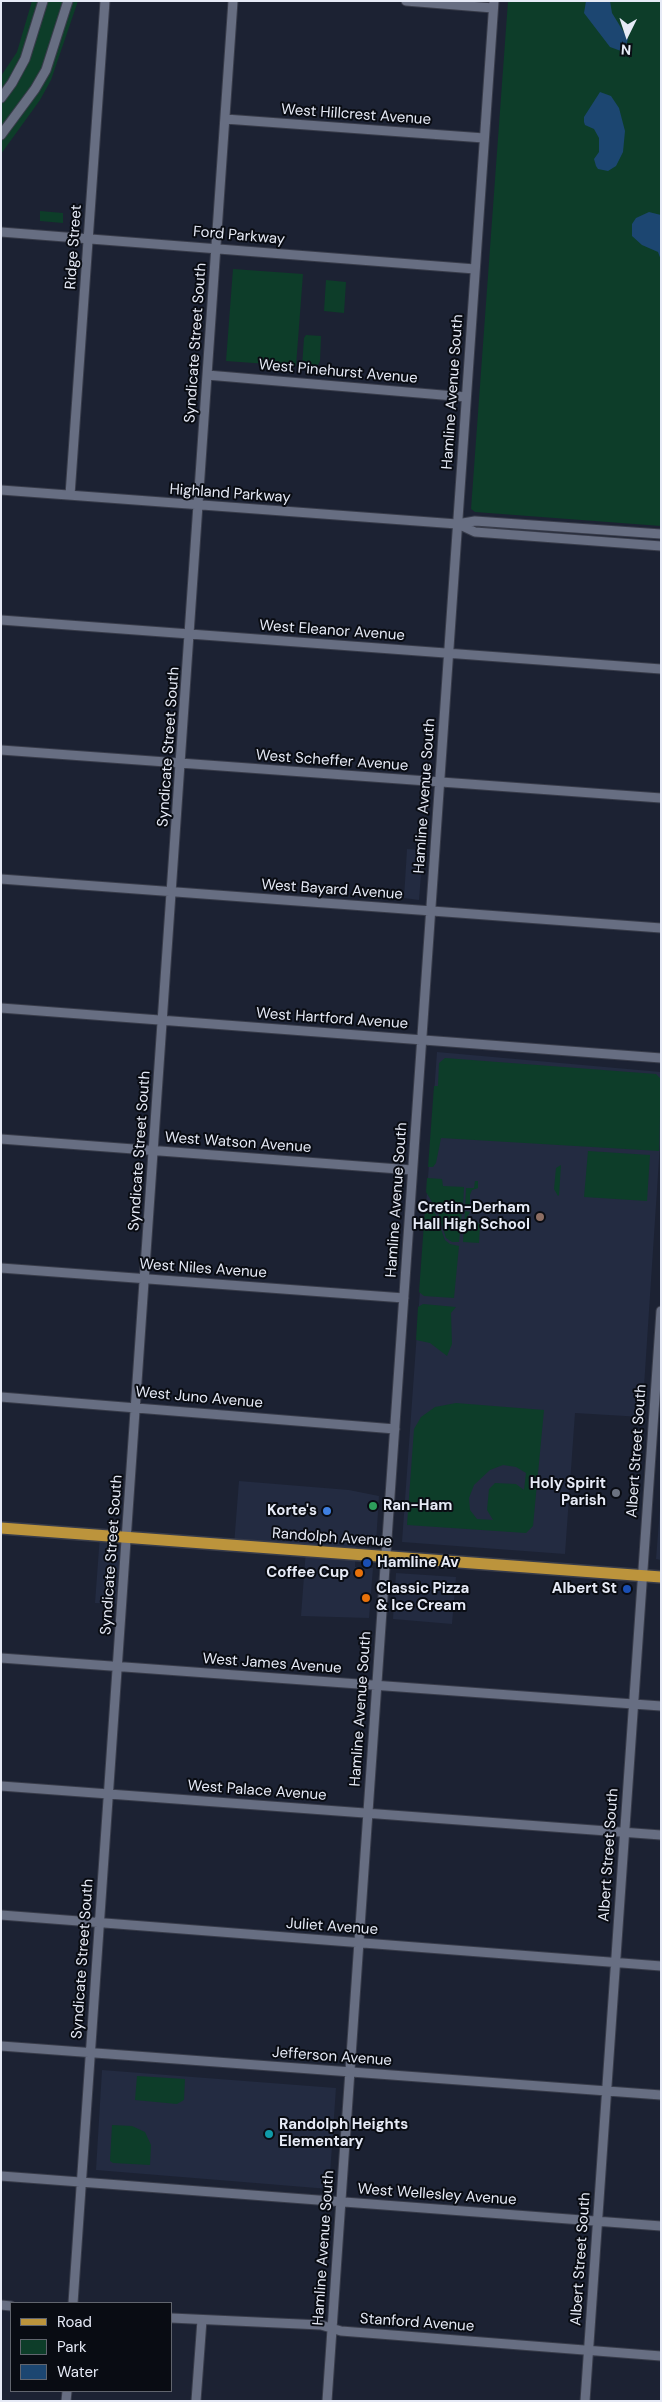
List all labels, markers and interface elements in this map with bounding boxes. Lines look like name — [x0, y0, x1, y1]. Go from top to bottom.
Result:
north arrow — [602, 10, 652, 60]
text: N — [620, 41, 632, 59]
street label: West Hillcrest Avenue — [280, 101, 432, 129]
street label: Ridge Street — [62, 204, 86, 290]
street label: Ford Parkway — [192, 223, 286, 249]
street label: Syndicate Street South — [181, 262, 211, 424]
street label: Hamline Avenue South — [439, 314, 467, 470]
street label: West Pinehurst Avenue — [258, 356, 418, 388]
street label: Highland Parkway — [169, 481, 291, 507]
street label: West Eleanor Avenue — [259, 617, 405, 645]
street label: Syndicate Street South — [154, 666, 184, 828]
street label: Hamline Avenue South — [411, 718, 439, 874]
street label: West Scheffer Avenue — [255, 747, 409, 775]
street label: West Bayard Avenue — [261, 876, 403, 904]
street label: West Hartford Avenue — [255, 1005, 409, 1033]
street label: Syndicate Street South — [125, 1070, 155, 1232]
street label: Hamline Avenue South — [383, 1122, 411, 1278]
street label: West Watson Avenue — [164, 1129, 312, 1157]
place label: Cretin-Derham Hall High School — [413, 1199, 530, 1234]
marker: Cretin-Derham Hall High School — [534, 1211, 546, 1223]
street label: West Niles Avenue — [139, 1256, 267, 1282]
street label: West Juno Avenue — [134, 1383, 264, 1413]
street label: Albert Street South — [623, 1384, 651, 1518]
street label: Syndicate Street South — [97, 1474, 127, 1636]
place label: Holy Spirit Parish — [530, 1475, 606, 1510]
marker: Holy Spirit Parish — [610, 1487, 622, 1499]
place label: Ran-Ham — [383, 1497, 452, 1515]
marker: Ran-Ham — [367, 1500, 379, 1512]
place label: Korte's — [267, 1502, 317, 1520]
marker: Korte's — [321, 1505, 333, 1517]
street label: Randolph Avenue — [271, 1525, 393, 1551]
place label: Hamline Av — [377, 1554, 459, 1572]
marker: Hamline Av — [361, 1557, 373, 1569]
place label: Coffee Cup — [266, 1564, 349, 1582]
marker: Coffee Cup — [353, 1567, 365, 1579]
place label: Classic Pizza & Ice Cream — [376, 1580, 469, 1615]
place label: Albert St — [552, 1580, 617, 1598]
marker: Albert St — [621, 1583, 633, 1595]
marker: Classic Pizza & Ice Cream — [360, 1592, 372, 1604]
street label: Hamline Avenue South — [347, 1631, 375, 1787]
street label: West James Avenue — [202, 1650, 342, 1678]
street label: West Palace Avenue — [187, 1777, 327, 1805]
street label: Albert Street South — [595, 1788, 623, 1922]
street label: Syndicate Street South — [68, 1878, 98, 2040]
street label: Juliet Avenue — [285, 1915, 379, 1939]
street label: Jefferson Avenue — [272, 2044, 392, 2070]
place label: Randolph Heights Elementary — [279, 2116, 408, 2151]
marker: Randolph Heights Elementary — [263, 2128, 275, 2140]
street label: Hamline Avenue South — [310, 2170, 338, 2326]
street label: West Wellesley Avenue — [357, 2180, 517, 2210]
street label: Albert Street South — [567, 2192, 595, 2326]
legend — [10, 2302, 172, 2392]
street label: Stanford Avenue — [359, 2310, 475, 2336]
text: Road — [57, 2312, 92, 2332]
text: Park — [57, 2337, 87, 2357]
text: Water — [57, 2362, 98, 2382]

